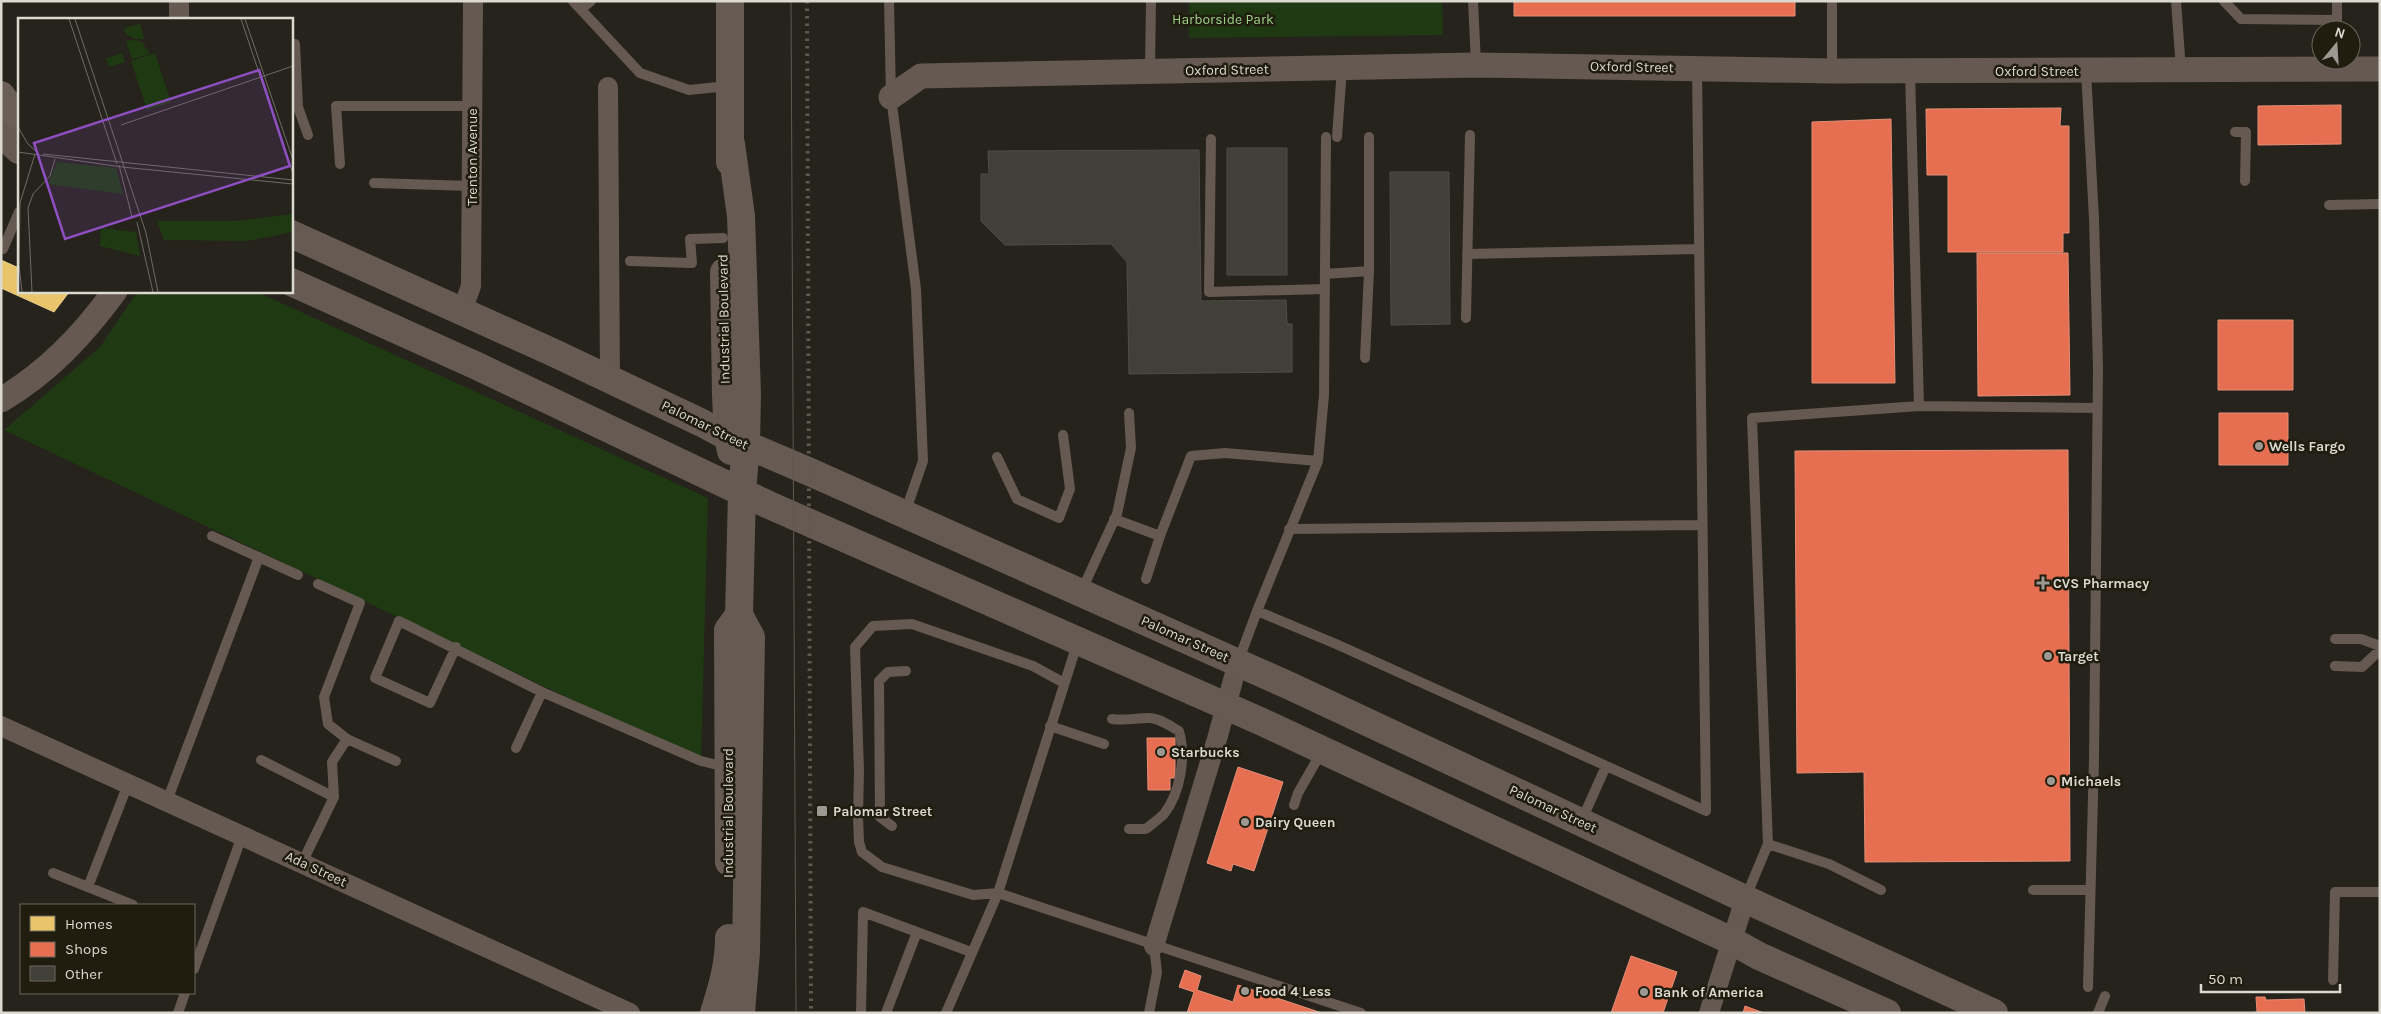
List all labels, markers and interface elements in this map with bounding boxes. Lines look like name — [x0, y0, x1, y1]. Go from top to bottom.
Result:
park label: Harborside Park — [1172, 11, 1274, 28]
inset map — [18, 18, 292, 292]
north arrow — [2311, 20, 2361, 70]
text: N — [2332, 23, 2347, 43]
street label: Oxford Street — [1590, 58, 1674, 76]
street label: Oxford Street — [1185, 61, 1269, 79]
street label: Oxford Street — [1995, 63, 2079, 80]
street label: Trenton Avenue — [464, 108, 481, 206]
street label: Industrial Boulevard — [714, 254, 734, 384]
street label: Palomar Street — [659, 397, 751, 453]
place label: Wells Fargo — [2269, 438, 2346, 455]
marker: Wells Fargo — [2253, 440, 2265, 452]
place label: CVS Pharmacy — [2053, 575, 2149, 592]
marker: CVS Pharmacy — [2037, 577, 2049, 589]
street label: Palomar Street — [1138, 612, 1232, 666]
place label: Target — [2058, 648, 2099, 665]
marker: Target — [2042, 650, 2054, 662]
place label: Starbucks — [1171, 744, 1240, 761]
marker: Starbucks — [1155, 746, 1167, 758]
street label: Industrial Boulevard — [720, 748, 737, 878]
place label: Michaels — [2061, 773, 2121, 790]
marker: Michaels — [2045, 775, 2057, 787]
street label: Palomar Street — [1507, 781, 1599, 837]
place label: Palomar Street — [833, 803, 933, 820]
marker: Palomar Street — [815, 804, 829, 818]
place label: Dairy Queen — [1255, 814, 1335, 831]
marker: Dairy Queen — [1239, 816, 1251, 828]
street label: Ada Street — [283, 847, 349, 891]
legend — [20, 904, 195, 994]
text: Homes — [65, 915, 113, 933]
text: Shops — [65, 940, 108, 958]
scale bar — [2201, 962, 2340, 994]
text: Other — [65, 965, 103, 983]
text: 50 m — [2208, 970, 2243, 988]
place label: Food 4 Less — [1255, 983, 1331, 1000]
place label: Bank of America — [1654, 984, 1764, 1001]
marker: Food 4 Less — [1239, 985, 1251, 997]
marker: Bank of America — [1638, 986, 1650, 998]

